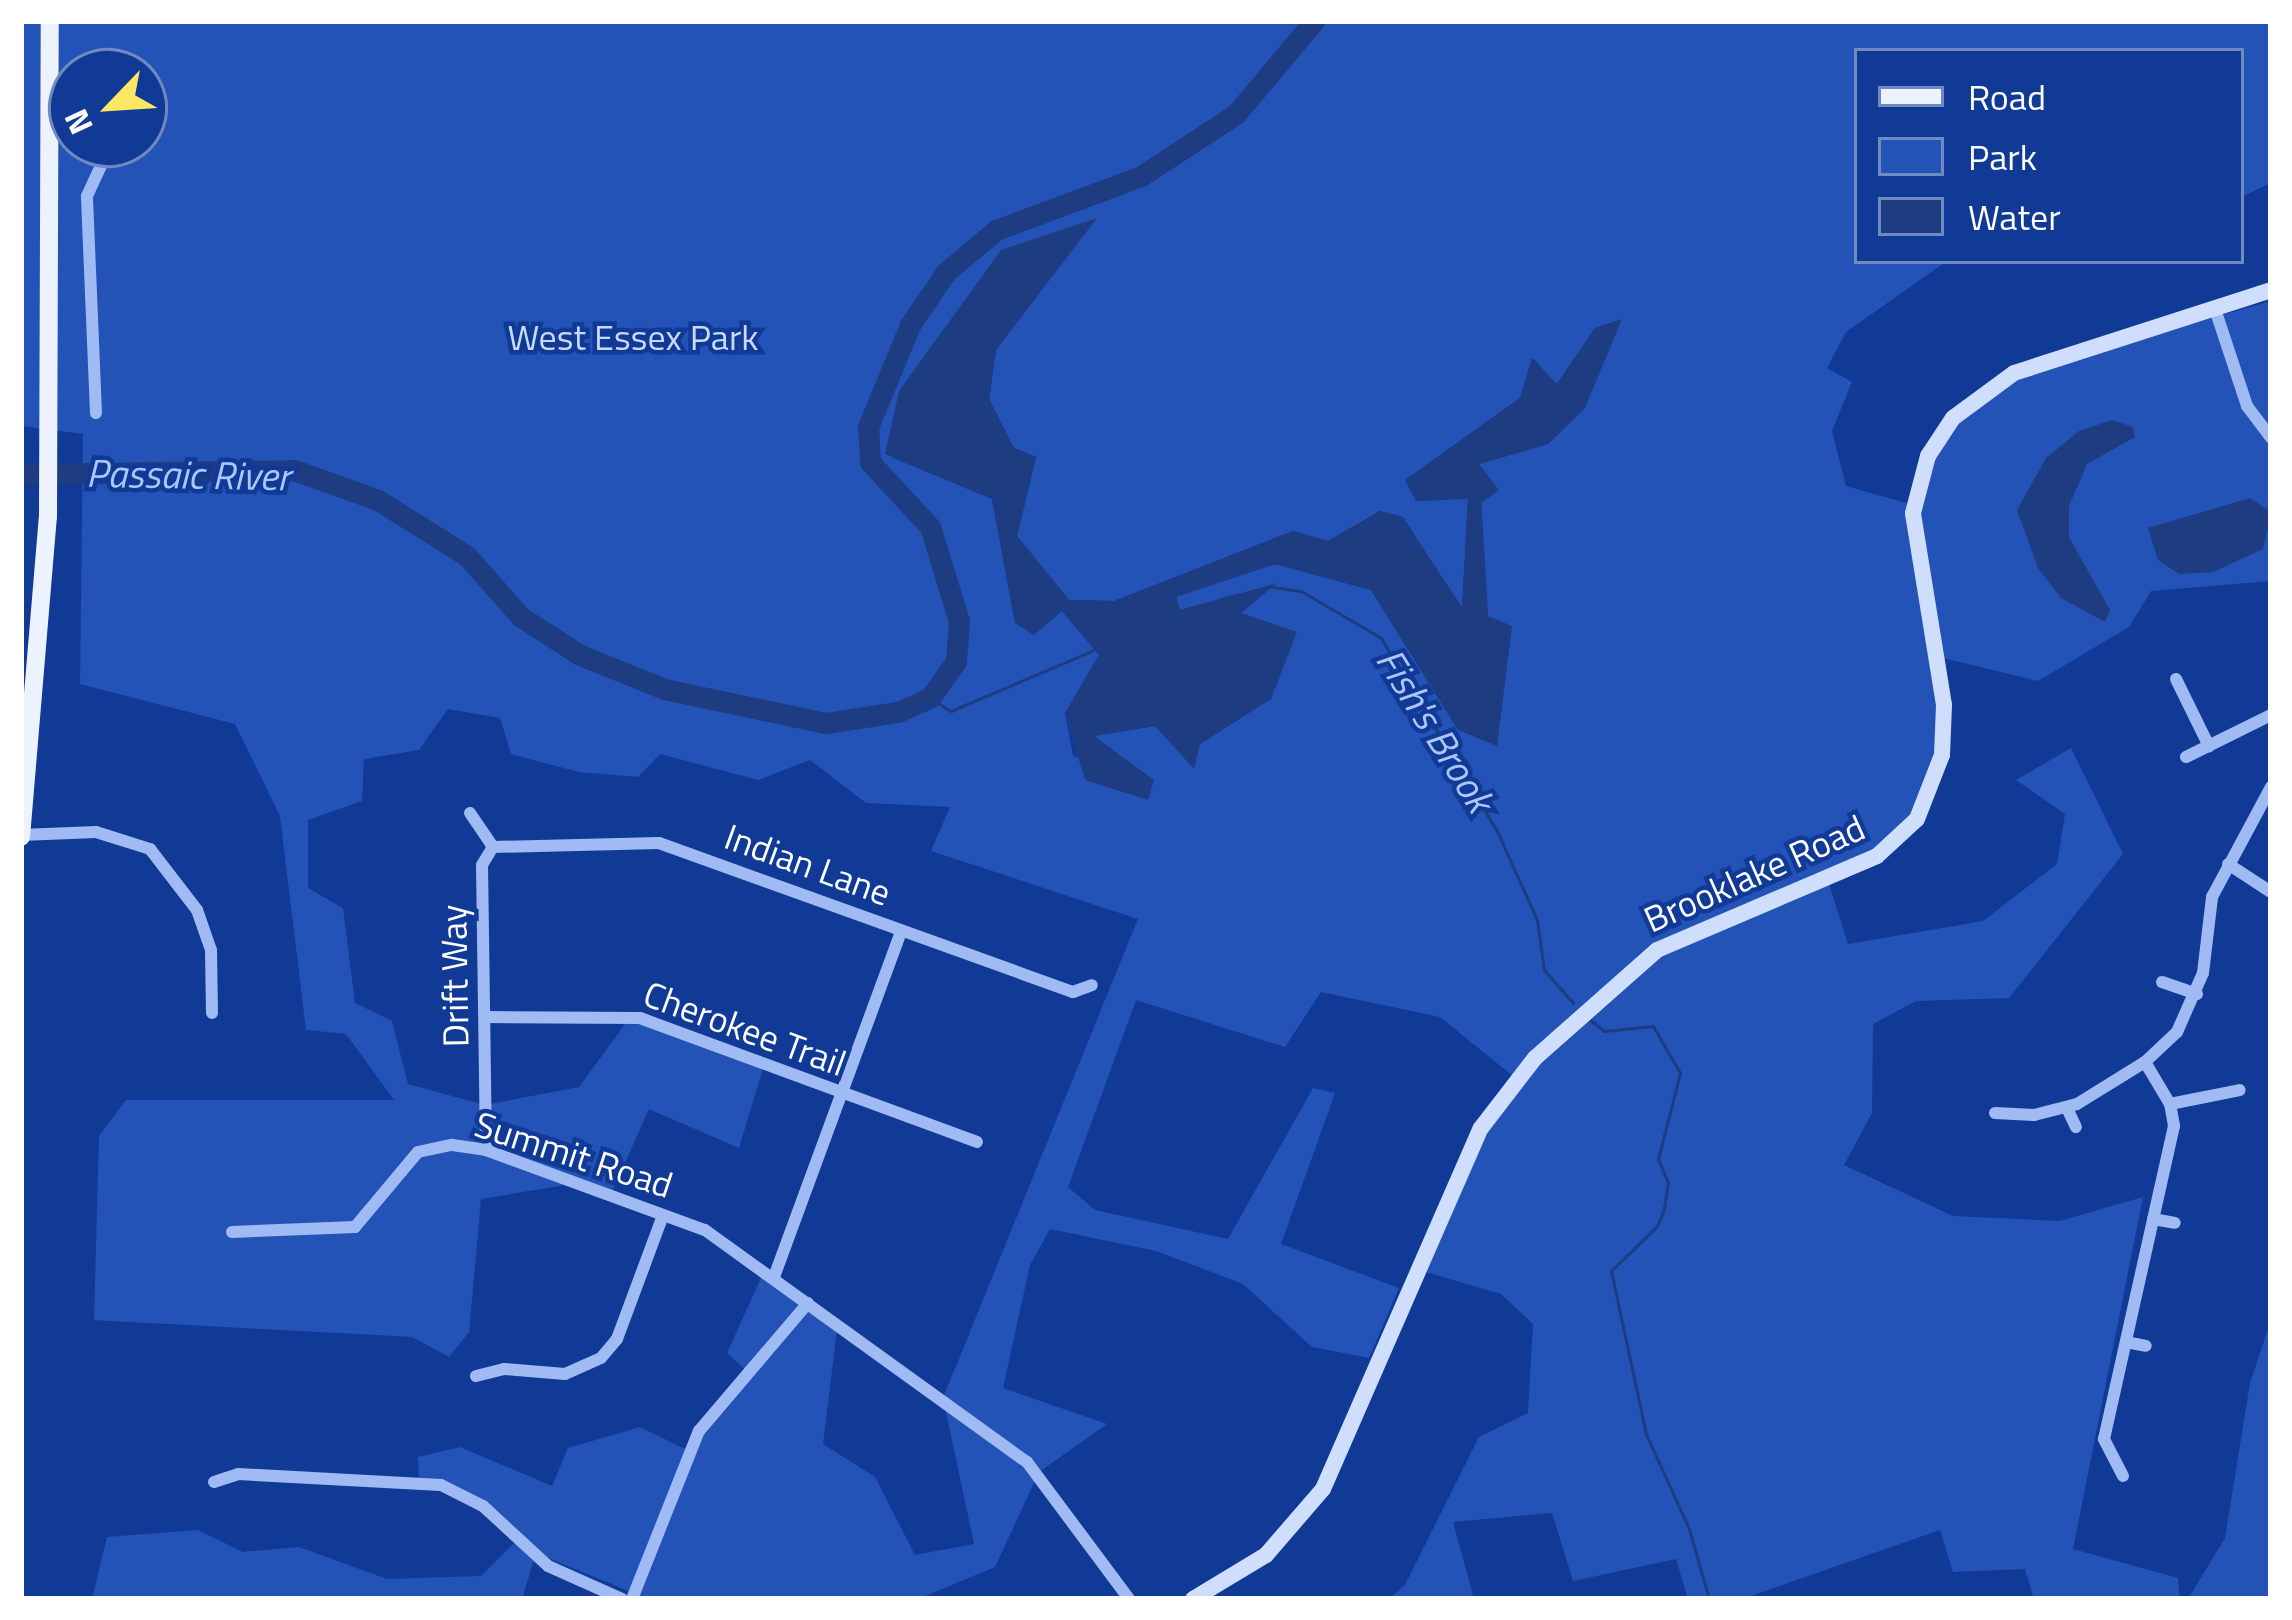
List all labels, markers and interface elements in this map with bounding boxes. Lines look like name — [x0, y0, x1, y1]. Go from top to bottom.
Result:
north arrow — [48, 48, 168, 168]
legend — [1854, 48, 2244, 264]
text: Road — [1968, 69, 2046, 124]
text: N — [51, 101, 106, 143]
text: Park — [1968, 129, 2037, 184]
text: Water — [1968, 189, 2061, 244]
park label: West Essex Park — [507, 315, 759, 359]
water label: Passaic River — [86, 450, 290, 500]
water label: Fish's Brook — [1366, 640, 1504, 820]
street label: Brooklake Road — [1637, 805, 1871, 941]
street label: Indian Lane — [719, 814, 897, 914]
street label: Drift Way — [431, 904, 477, 1048]
street label: Cherokee Trail — [638, 971, 852, 1085]
street label: Summit Road — [470, 1102, 678, 1206]

